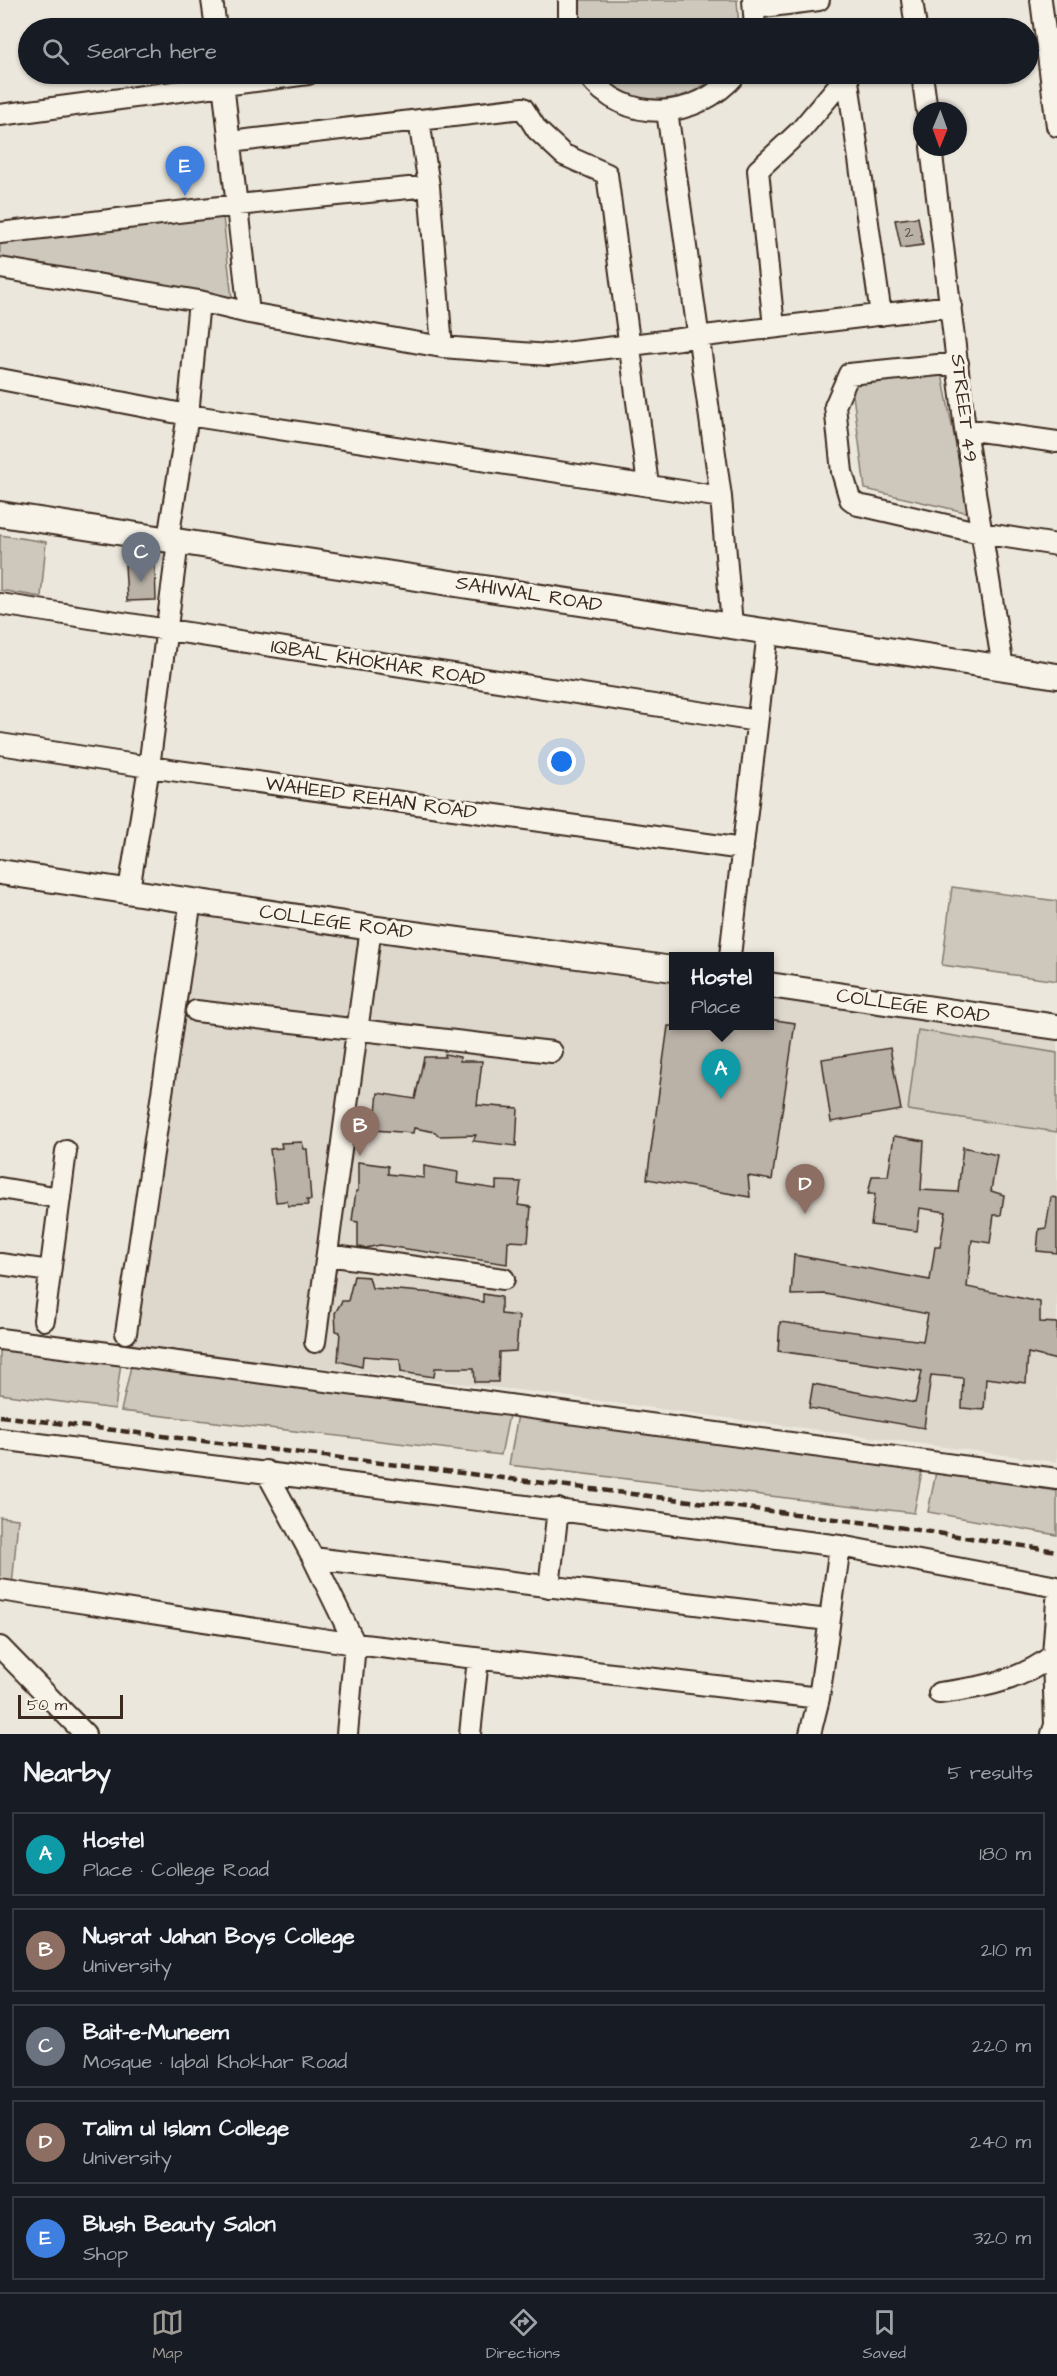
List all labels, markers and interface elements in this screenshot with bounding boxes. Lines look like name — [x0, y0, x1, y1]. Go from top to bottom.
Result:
search box — [18, 18, 1039, 84]
icon: search — [39, 35, 72, 68]
text: Search here — [87, 36, 217, 67]
north arrow — [913, 102, 967, 156]
pin: E — [166, 146, 204, 196]
house number: 2 — [904, 221, 914, 243]
street label: STREET 49 — [943, 352, 985, 464]
pin: C — [122, 532, 160, 582]
street label: SAHIWAL ROAD — [454, 569, 604, 619]
street label: IQBAL KHOKHAR ROAD — [269, 632, 487, 694]
your location — [547, 747, 576, 776]
street label: WAHEED REHAN ROAD — [263, 769, 479, 827]
street label: COLLEGE ROAD — [258, 897, 414, 947]
popup — [669, 952, 774, 1030]
text: Hostel — [691, 962, 752, 993]
street label: COLLEGE ROAD — [835, 981, 991, 1031]
text: Place — [691, 993, 741, 1021]
pin: A — [702, 1050, 740, 1099]
pin: B — [340, 1106, 380, 1156]
pin: D — [786, 1164, 824, 1214]
scale bar — [18, 1692, 123, 1720]
text: 50 m — [27, 1694, 67, 1716]
text: Nearby — [24, 1755, 111, 1791]
text: 5 results — [948, 1759, 1033, 1787]
text: Hostel — [83, 1825, 144, 1856]
text: A — [39, 1840, 52, 1868]
text: 180 m — [979, 1840, 1031, 1868]
text: Place · College Road — [83, 1856, 269, 1884]
text: Nusrat Jahan Boys College — [83, 1921, 355, 1952]
text: B — [38, 1936, 53, 1964]
text: 210 m — [981, 1936, 1031, 1964]
text: University — [83, 1952, 172, 1980]
text: Bait-e-Muneem — [83, 2017, 229, 2048]
text: C — [38, 2032, 53, 2060]
text: 220 m — [972, 2032, 1031, 2060]
text: Mosque · Iqbal Khokhar Road — [83, 2048, 347, 2076]
text: Talim ul Islam College — [83, 2113, 289, 2144]
text: D — [39, 2128, 52, 2156]
text: 240 m — [970, 2128, 1031, 2156]
text: University — [83, 2144, 172, 2172]
text: Blush Beauty Salon — [83, 2209, 276, 2240]
text: E — [40, 2224, 51, 2252]
text: 320 m — [973, 2224, 1031, 2252]
text: Shop — [83, 2240, 128, 2268]
tab: Map — [151, 2306, 184, 2364]
tab: Directions — [486, 2306, 560, 2364]
tab: Saved — [862, 2306, 906, 2364]

